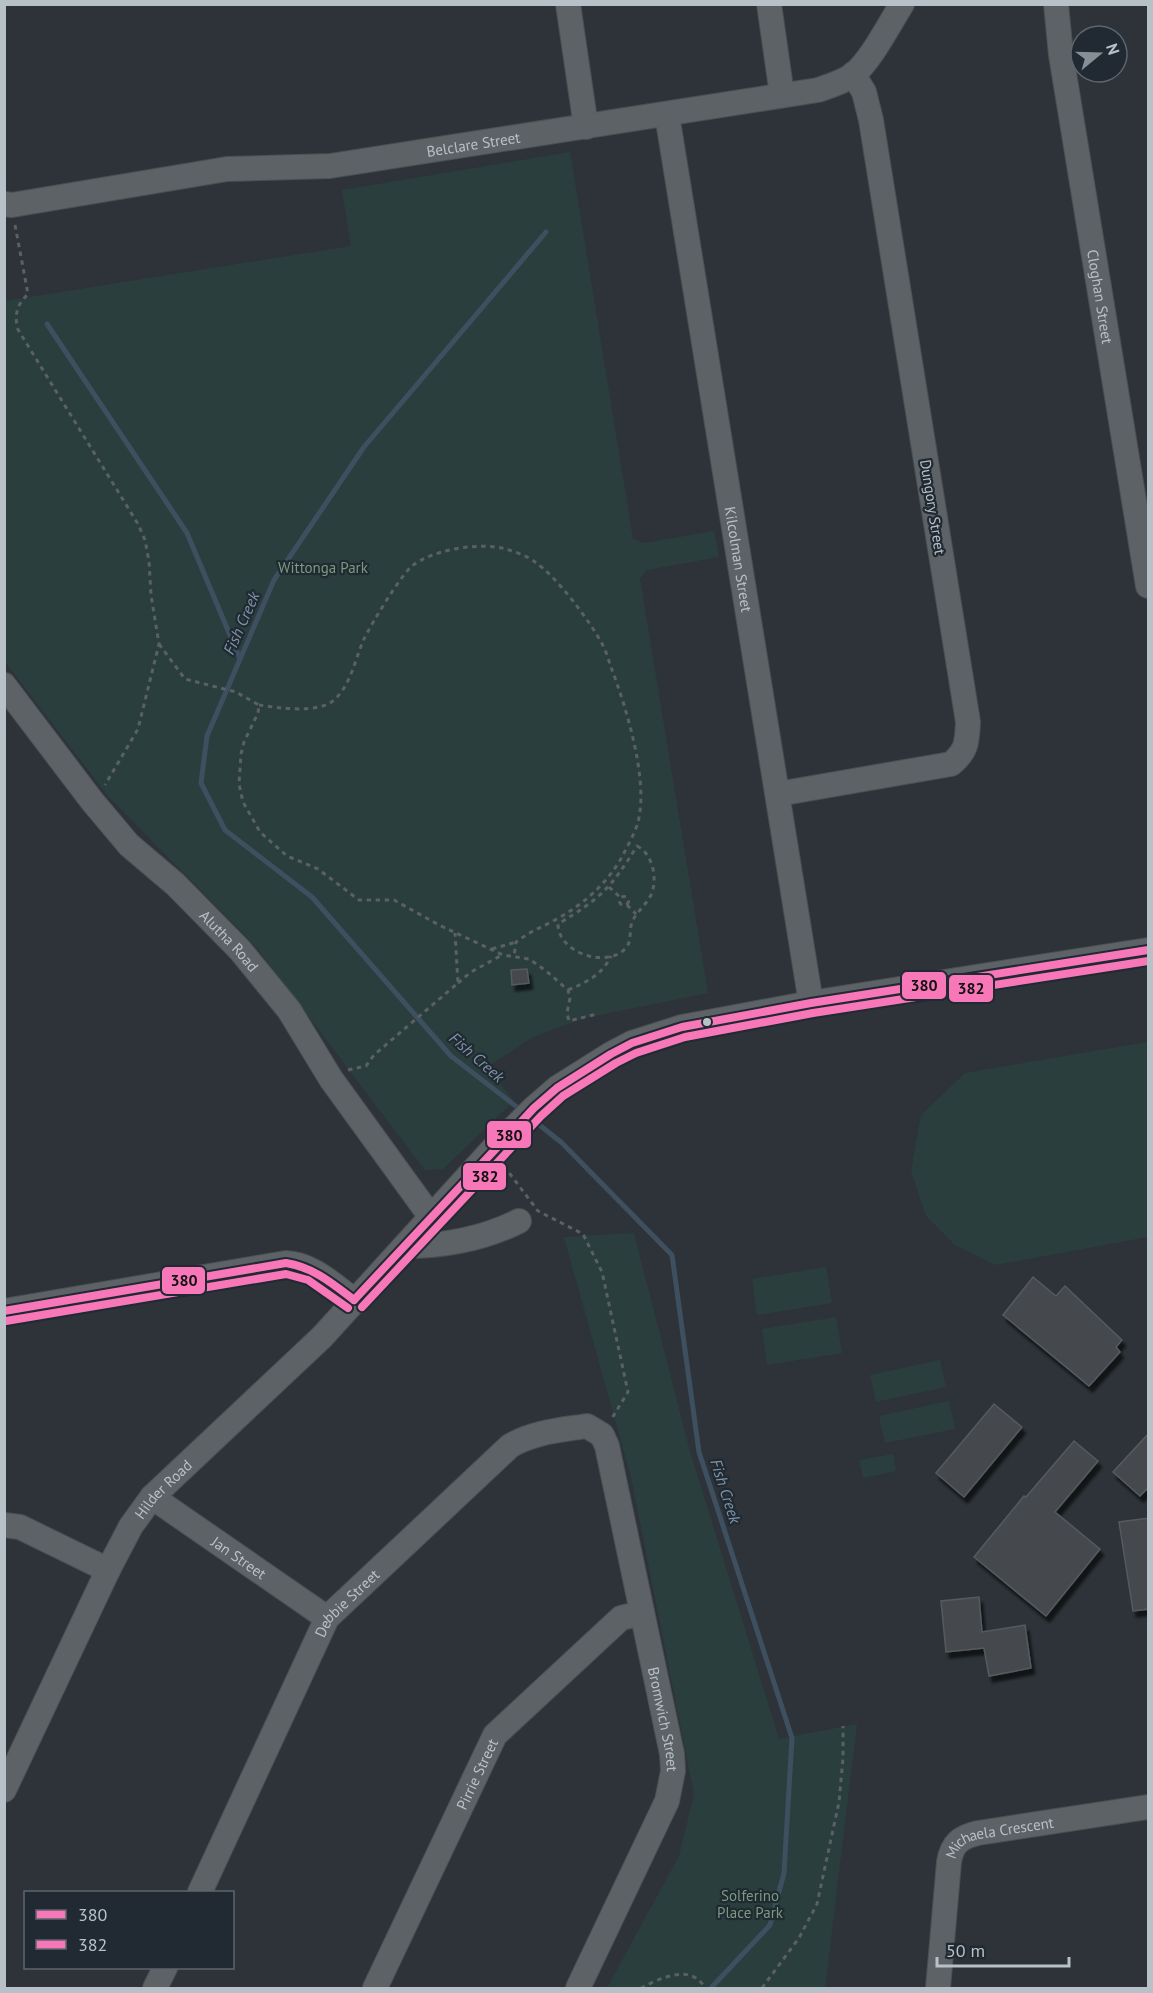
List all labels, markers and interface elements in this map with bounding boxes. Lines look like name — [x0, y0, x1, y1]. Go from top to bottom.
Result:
north arrow — [1069, 24, 1129, 84]
text: N — [1102, 41, 1124, 57]
street label: Belclare Street — [425, 127, 521, 160]
street label: Cloghan Street — [1083, 248, 1118, 345]
street label: Dungory Street — [916, 458, 950, 556]
street label: Kilcolman Street — [721, 505, 757, 613]
park label: Wittonga Park — [278, 558, 369, 577]
water label: Fish Creek — [218, 588, 264, 657]
street label: Alutha Road — [196, 906, 263, 975]
line badge: 380 — [901, 971, 947, 1000]
line badge: 382 — [948, 974, 994, 1003]
text: 380 — [910, 975, 938, 995]
text: 382 — [957, 978, 985, 998]
unlabelled marker — [701, 1016, 713, 1028]
water label: Fish Creek — [445, 1028, 509, 1087]
line badge: 380 — [486, 1120, 532, 1149]
text: 380 — [495, 1125, 523, 1145]
line badge: 382 — [462, 1162, 507, 1191]
text: 382 — [471, 1166, 499, 1186]
line badge: 380 — [161, 1266, 206, 1295]
text: 380 — [170, 1270, 198, 1290]
street label: Hilder Road — [130, 1455, 195, 1522]
water label: Fish Creek — [706, 1456, 746, 1527]
street label: Jan Street — [207, 1531, 270, 1583]
street label: Debbie Street — [310, 1565, 383, 1640]
street label: Bromwich Street — [644, 1665, 683, 1772]
street label: Pirrie Street — [452, 1735, 502, 1813]
street label: Michaela Crescent — [941, 1812, 1055, 1861]
park label: Solferino Place Park — [717, 1886, 784, 1922]
legend — [24, 1891, 234, 1969]
text: 380 — [78, 1903, 108, 1926]
scale bar — [937, 1930, 1069, 1968]
text: 382 — [78, 1933, 107, 1956]
text: 50 m — [946, 1939, 985, 1962]

